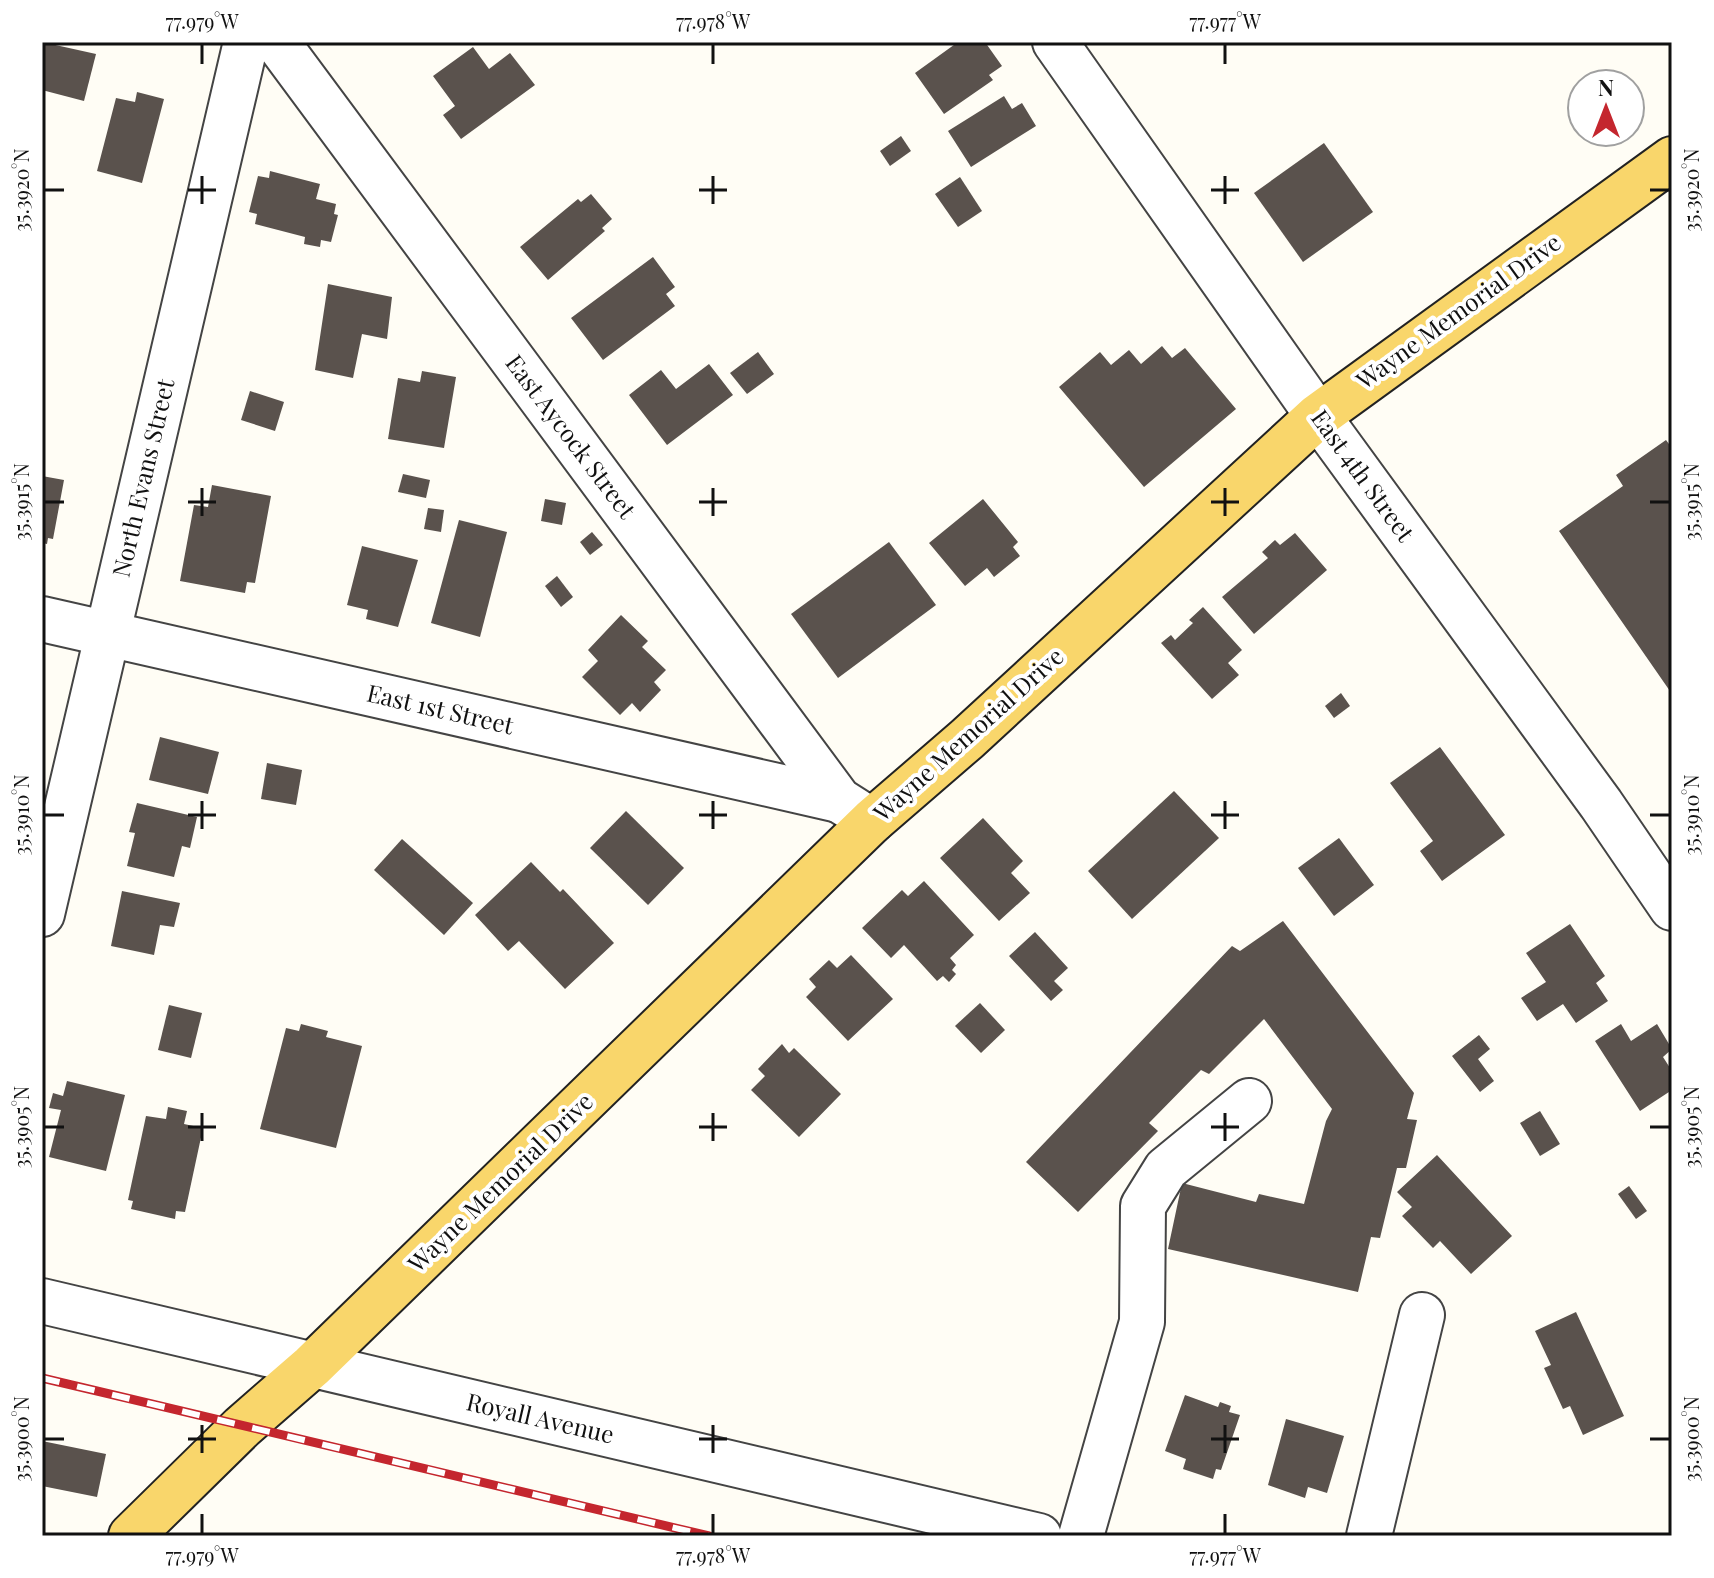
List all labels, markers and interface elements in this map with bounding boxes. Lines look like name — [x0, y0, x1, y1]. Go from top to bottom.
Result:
text: 77.979°W — [165, 7, 239, 34]
text: 77.978°W — [676, 7, 751, 34]
text: 77.977°W — [1189, 7, 1262, 34]
north arrow — [1566, 68, 1646, 148]
text: N — [1598, 72, 1614, 102]
text: 35.3920°N — [7, 148, 34, 232]
text: 35.3920°N — [1677, 148, 1704, 232]
street label: Wayne Memorial Drive — [1348, 225, 1566, 396]
street label: East Aycock Street — [499, 347, 644, 525]
street label: North Evans Street — [104, 375, 181, 580]
street label: East 4th Street — [1305, 402, 1423, 548]
text: 35.3915°N — [7, 463, 34, 541]
text: 35.3915°N — [1677, 463, 1704, 541]
street label: Wayne Memorial Drive — [865, 640, 1069, 828]
street label: East 1st Street — [364, 676, 517, 741]
text: 35.3910°N — [7, 774, 34, 856]
text: 35.3910°N — [1677, 774, 1704, 856]
street label: Wayne Memorial Drive — [400, 1085, 599, 1279]
text: 35.3905°N — [7, 1086, 34, 1168]
text: 35.3905°N — [1677, 1086, 1704, 1168]
street label: Royall Avenue — [464, 1385, 617, 1450]
text: 35.3900°N — [7, 1396, 34, 1482]
text: 35.3900°N — [1677, 1396, 1704, 1482]
text: 77.979°W — [165, 1541, 239, 1568]
text: 77.978°W — [676, 1541, 751, 1568]
text: 77.977°W — [1189, 1541, 1262, 1568]

